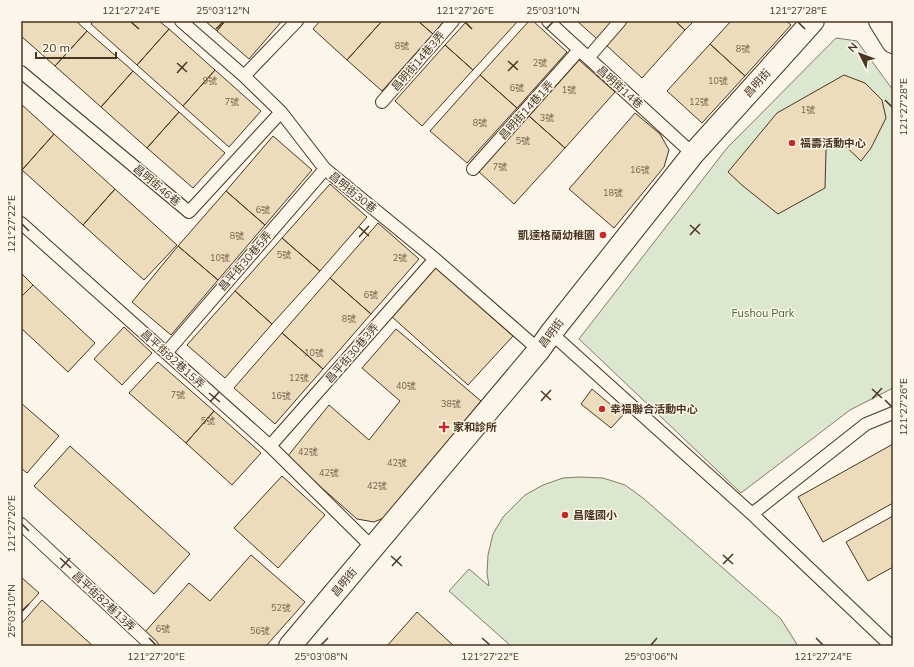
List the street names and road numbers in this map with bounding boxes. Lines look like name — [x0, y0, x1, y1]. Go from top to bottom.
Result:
street label: 昌明街14巷3弄 — [388, 28, 448, 94]
street label: 昌明街14巷 — [594, 63, 646, 111]
street label: 昌明街 — [741, 66, 773, 100]
street label: 昌明街14巷1弄 — [496, 78, 556, 142]
street label: 昌明街46巷 — [131, 161, 183, 209]
street label: 昌明街30巷 — [326, 169, 380, 215]
street label: 昌平街30巷5弄 — [215, 228, 275, 294]
street label: 昌明街 — [535, 316, 567, 350]
street label: 昌平街30巷3弄 — [322, 320, 382, 386]
street label: 昌平街82巷15弄 — [138, 327, 208, 391]
street label: 昌明街 — [328, 565, 360, 599]
street label: 昌平街82巷13弄 — [69, 568, 139, 634]

